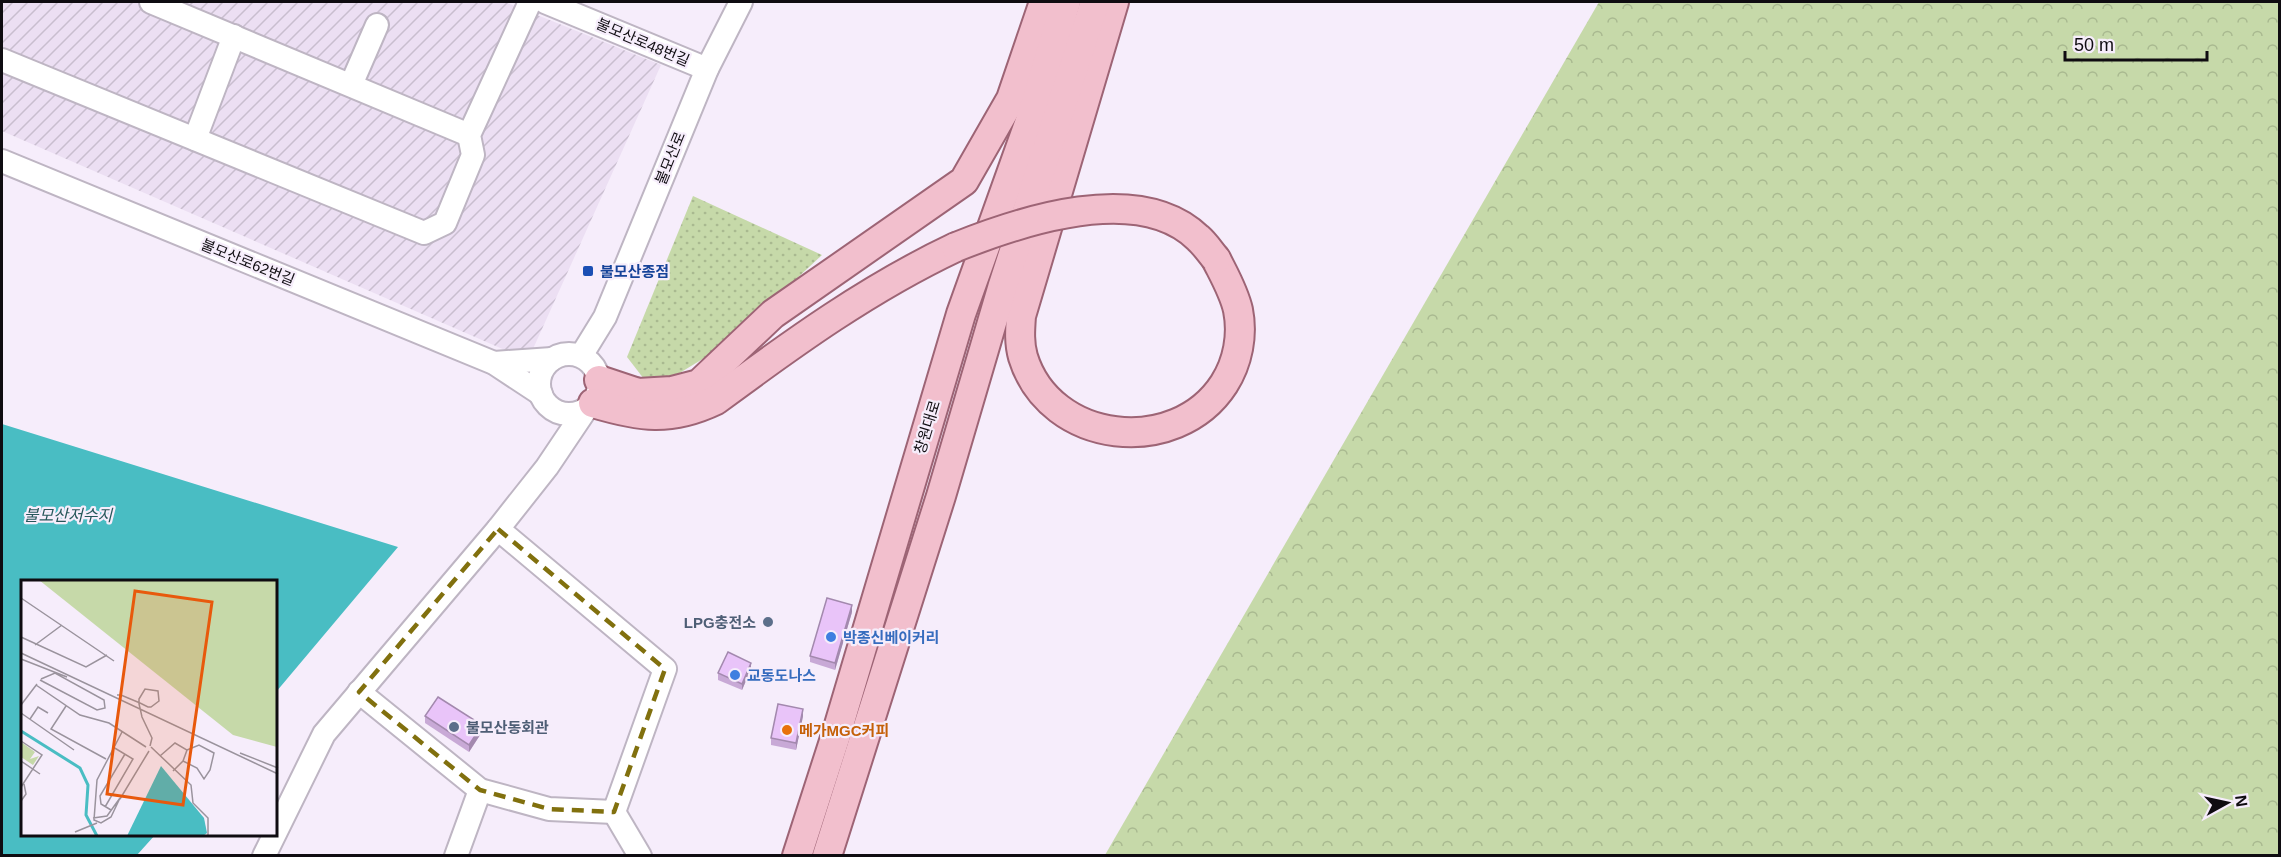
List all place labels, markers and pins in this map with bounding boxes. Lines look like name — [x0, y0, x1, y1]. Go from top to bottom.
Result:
place label: 불모산종점 — [600, 263, 669, 280]
marker: 불모산종점 — [581, 264, 595, 278]
place label: LPG충전소 — [684, 614, 756, 631]
marker: LPG충전소 — [761, 615, 775, 629]
place label: 박종신베이커리 — [843, 629, 940, 646]
marker: 박종신베이커리 — [824, 630, 838, 644]
place label: 교동도나스 — [747, 667, 816, 684]
marker: 교동도나스 — [728, 668, 742, 682]
place label: 불모산동회관 — [466, 719, 549, 736]
marker: 불모산동회관 — [447, 720, 461, 734]
place label: 메가MGC커피 — [799, 722, 889, 739]
marker: 메가MGC커피 — [780, 723, 794, 737]

